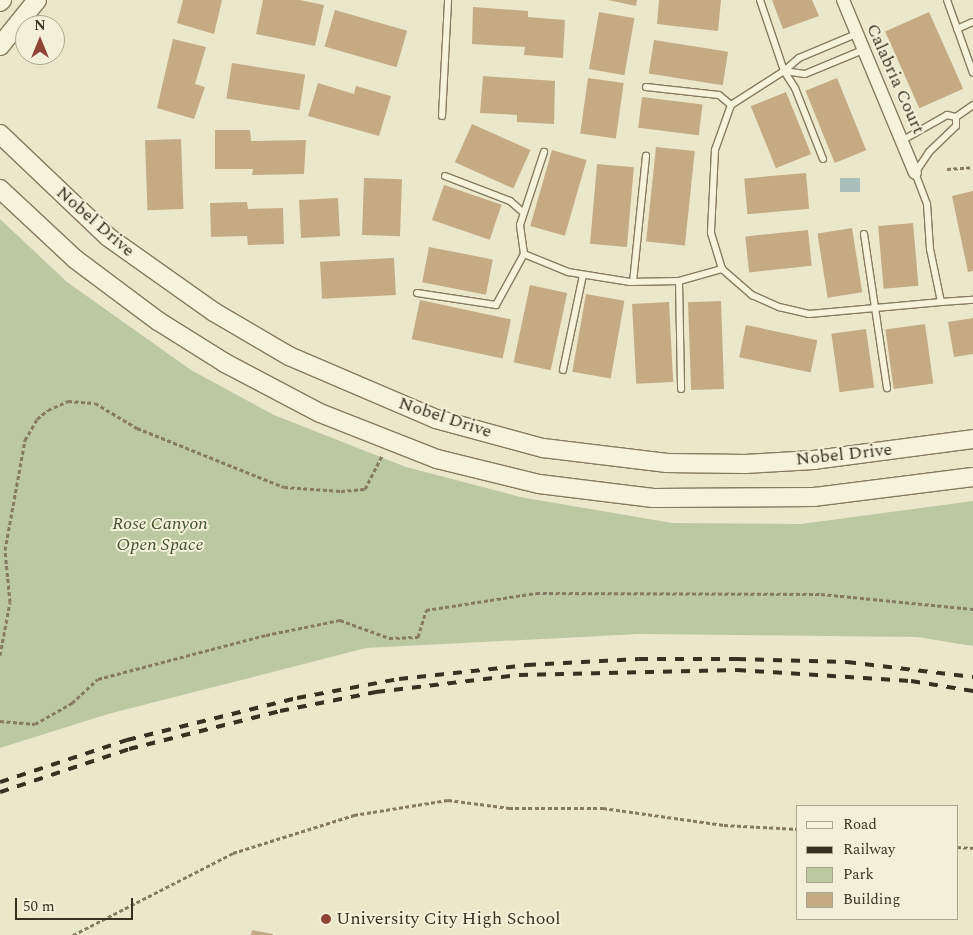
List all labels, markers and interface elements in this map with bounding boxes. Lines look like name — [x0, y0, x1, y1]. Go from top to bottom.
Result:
north arrow — [15, 15, 65, 65]
text: N — [34, 15, 46, 36]
street label: Calabria Court — [861, 21, 929, 137]
street label: Nobel Drive — [51, 182, 139, 262]
street label: Nobel Drive — [396, 393, 494, 443]
street label: Nobel Drive — [795, 439, 893, 471]
park label: Rose Canyon Open Space — [112, 514, 208, 556]
legend — [796, 805, 958, 920]
text: Road — [843, 813, 877, 836]
text: Railway — [843, 838, 895, 861]
text: Park — [843, 863, 874, 886]
scale bar — [18, 888, 135, 920]
text: Building — [843, 888, 900, 911]
text: 50 m — [23, 895, 55, 918]
place label: University City High School — [336, 908, 561, 930]
marker: University City High School — [320, 913, 332, 925]

